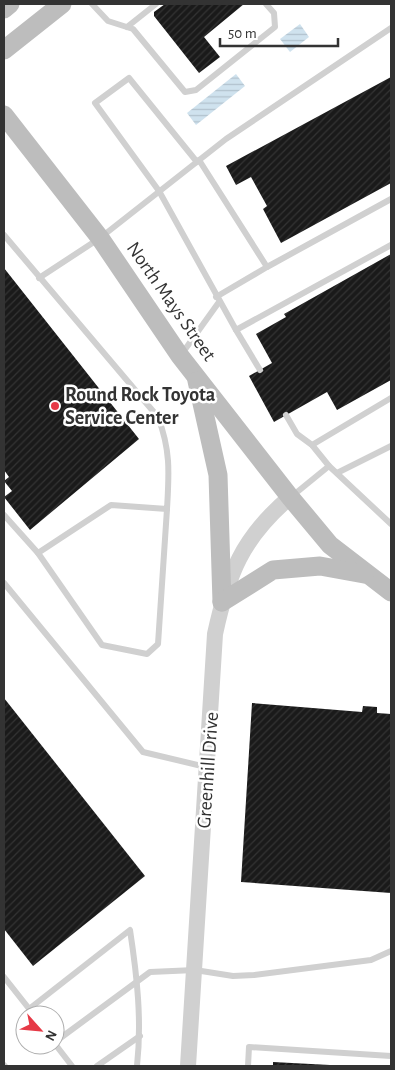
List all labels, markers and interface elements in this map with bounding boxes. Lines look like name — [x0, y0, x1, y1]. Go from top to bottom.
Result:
scale bar — [220, 15, 338, 47]
text: 50 m — [228, 26, 257, 41]
street label: North Mays Street — [123, 238, 220, 365]
place label: Round Rock Toyota Service Center — [65, 385, 216, 428]
marker: Round Rock Toyota Service Center — [49, 400, 61, 412]
street label: Greenhill Drive — [194, 711, 222, 829]
north arrow — [15, 1005, 65, 1055]
text: N — [42, 1028, 59, 1043]

